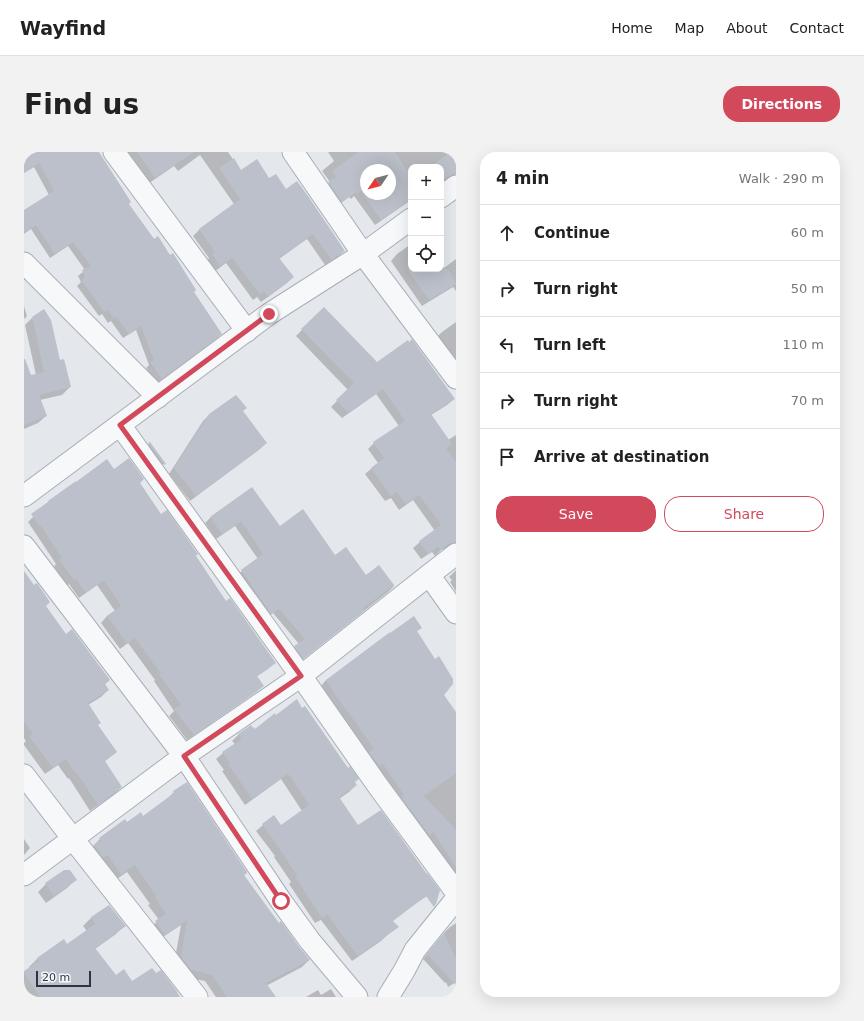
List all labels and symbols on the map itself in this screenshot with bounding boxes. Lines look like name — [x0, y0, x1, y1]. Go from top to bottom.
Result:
north arrow — [360, 164, 396, 200]
route end — [260, 305, 278, 323]
route start — [272, 892, 290, 910]
scale bar — [36, 969, 91, 988]

